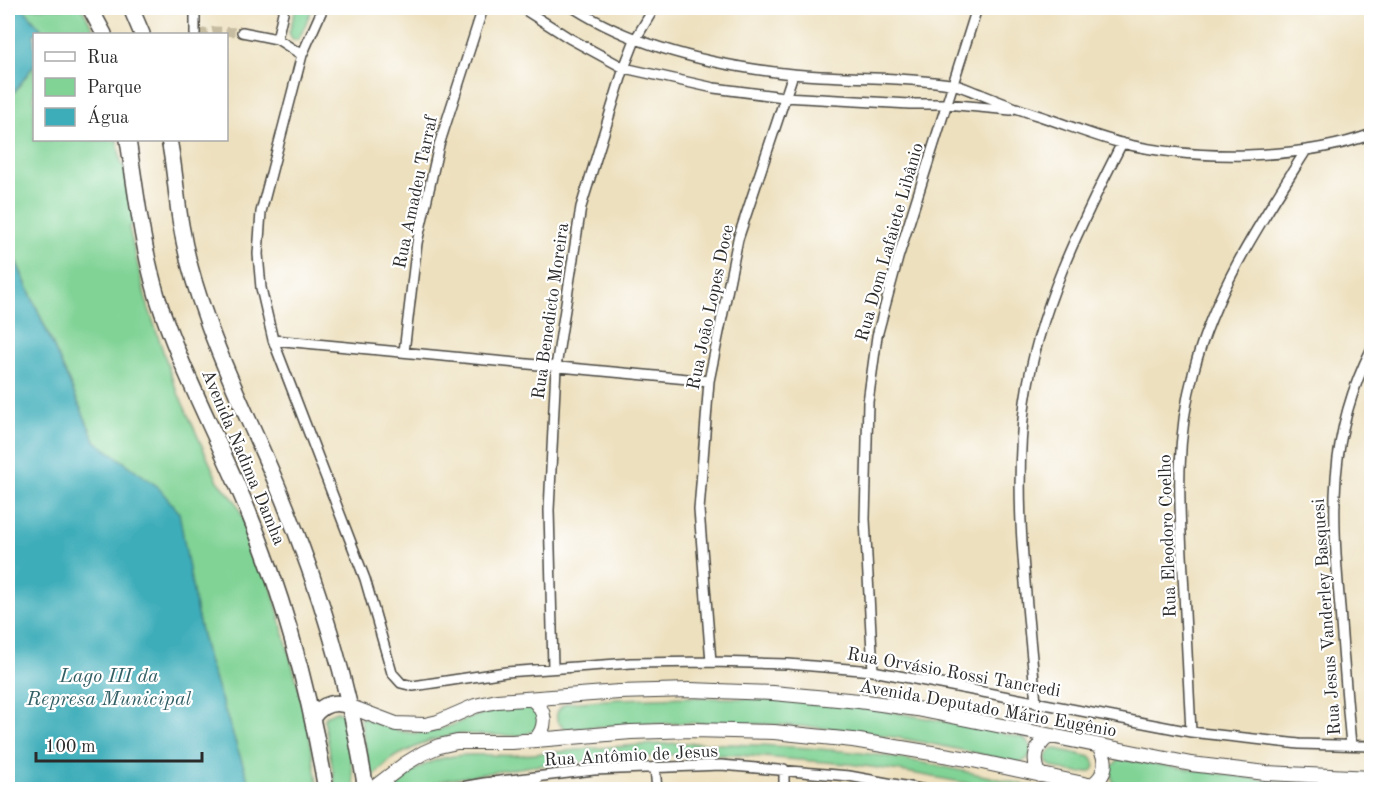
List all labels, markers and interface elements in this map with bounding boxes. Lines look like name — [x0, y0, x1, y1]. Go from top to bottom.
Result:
legend — [33, 33, 228, 141]
text: Rua — [87, 49, 118, 67]
text: Parque — [87, 79, 142, 97]
text: Água — [87, 105, 129, 127]
street label: Rua Amadeu Tarraf — [391, 113, 441, 270]
street label: Rua Dom Lafaiete Libânio — [853, 141, 927, 344]
street label: Rua Benedicto Moreira — [530, 221, 572, 401]
street label: Rua João Lopes Doce — [685, 223, 737, 391]
street label: Avenida Nadima Damha — [198, 367, 288, 548]
street label: Rua Eleodoro Coelho — [1156, 454, 1180, 618]
street label: Rua Jesus Vanderley Basquesi — [1310, 498, 1344, 736]
street label: Rua Orvásio Rossi Tancredi — [846, 645, 1062, 701]
water label: Lago III da Represa Municipal — [26, 667, 192, 710]
street label: Avenida Deputado Mário Eugênio — [858, 677, 1118, 741]
scale bar — [36, 725, 202, 763]
text: 100 m — [45, 738, 96, 756]
street label: Rua Antômio de Jesus — [544, 742, 719, 770]

